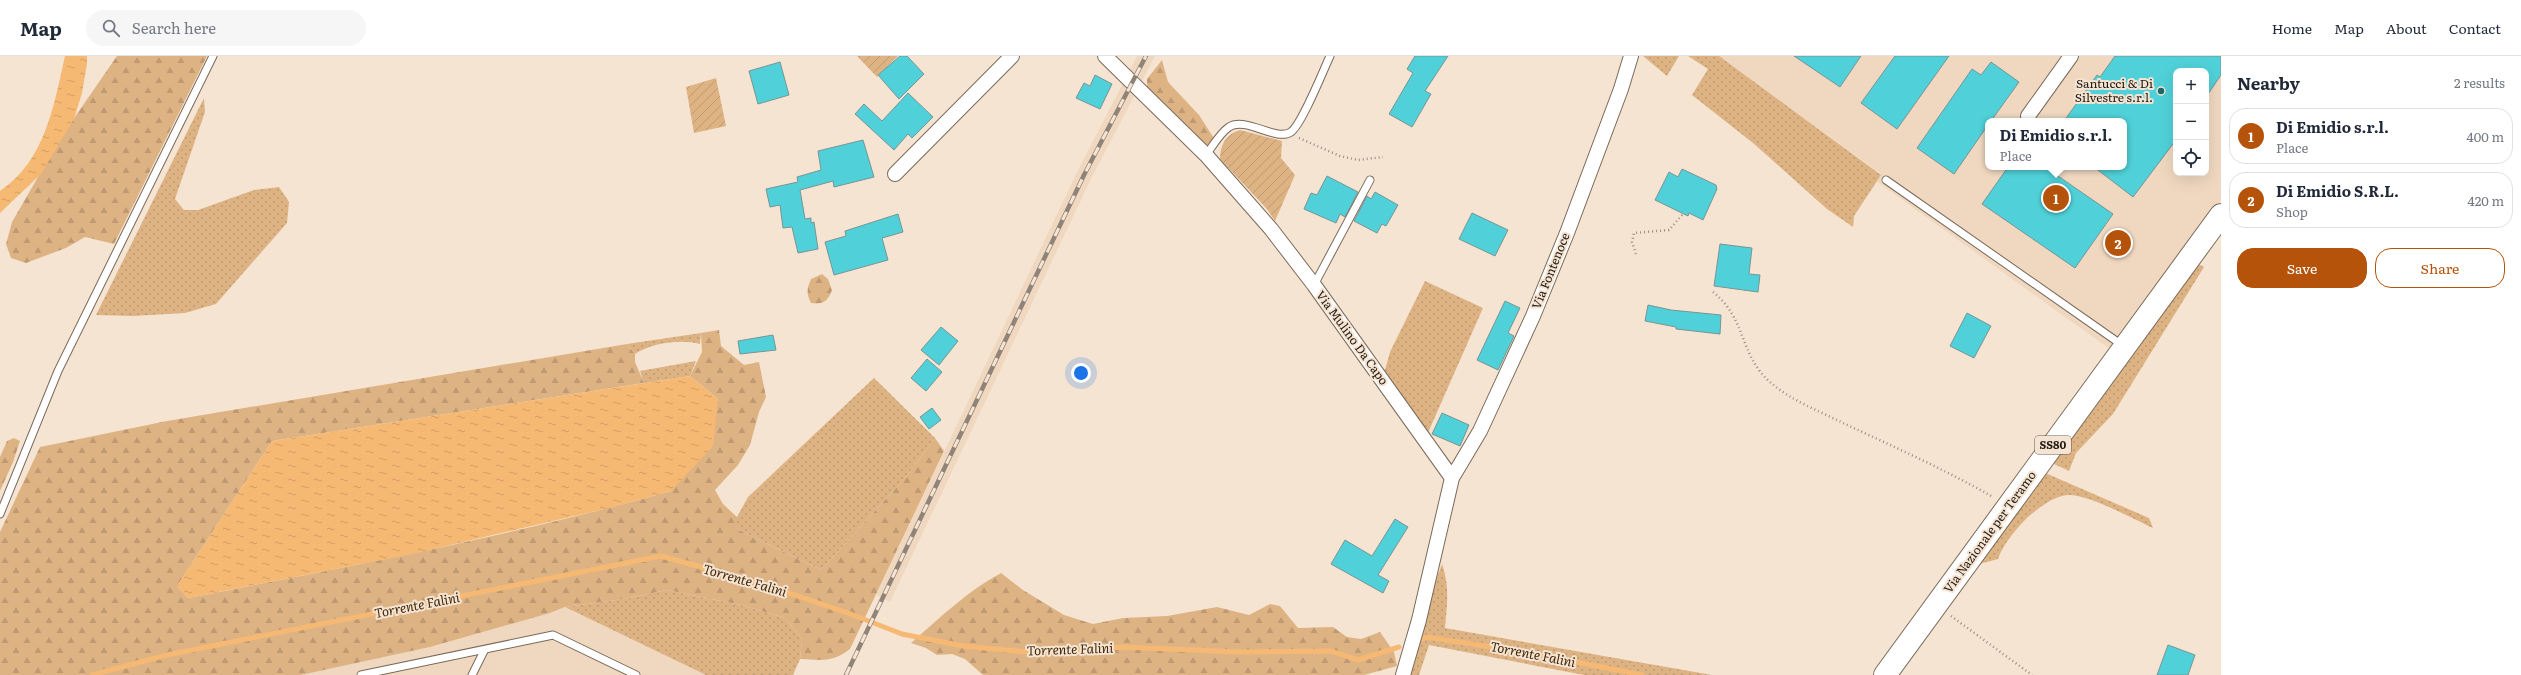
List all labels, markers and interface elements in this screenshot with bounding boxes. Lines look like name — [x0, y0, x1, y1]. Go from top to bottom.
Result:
search box — [86, 10, 366, 46]
text: Map — [20, 14, 62, 42]
text: Search here — [132, 16, 216, 39]
icon: search — [100, 17, 122, 39]
text: Home — [2272, 18, 2312, 38]
text: Map — [2334, 18, 2364, 38]
text: About — [2386, 18, 2427, 38]
text: Contact — [2449, 18, 2501, 38]
map controls — [2173, 68, 2209, 176]
button: + — [2173, 68, 2209, 104]
text: Nearby — [2237, 70, 2300, 95]
text: 2 results — [2454, 73, 2505, 92]
place label: Santucci & Di Silvestre s.r.l. — [2075, 74, 2153, 106]
marker: Santucci & Di Silvestre s.r.l. — [2156, 86, 2166, 96]
button: − — [2173, 104, 2209, 140]
text: Di Emidio s.r.l. — [2276, 115, 2389, 138]
popup — [1985, 118, 2127, 170]
text: Di Emidio s.r.l. — [2000, 123, 2112, 146]
text: 1 — [2248, 127, 2254, 146]
text: 400 m — [2467, 127, 2504, 146]
text: Place — [2276, 138, 2308, 157]
button: locate — [2173, 140, 2209, 176]
text: Place — [2000, 146, 2032, 165]
text: Di Emidio S.R.L. — [2276, 179, 2399, 202]
pin: 1 — [2043, 183, 2069, 213]
text: 2 — [2248, 191, 2254, 210]
text: 420 m — [2468, 191, 2504, 210]
text: Shop — [2276, 202, 2308, 221]
pin: 2 — [2105, 228, 2131, 258]
street label: Via Fontenoce — [1527, 230, 1574, 312]
button: Save — [2237, 248, 2367, 288]
button: Share — [2375, 248, 2505, 288]
street label: Via Mulino Da Capo — [1312, 286, 1393, 388]
your location — [1071, 363, 1091, 383]
road number: SS80 — [2035, 436, 2071, 454]
street label: Via Nazionale per Teramo — [1939, 466, 2040, 596]
water label: Torrente Falini — [701, 558, 789, 601]
water label: Torrente Falini — [373, 587, 461, 622]
water label: Torrente Falini — [1489, 636, 1577, 671]
water label: Torrente Falini — [1027, 637, 1114, 659]

